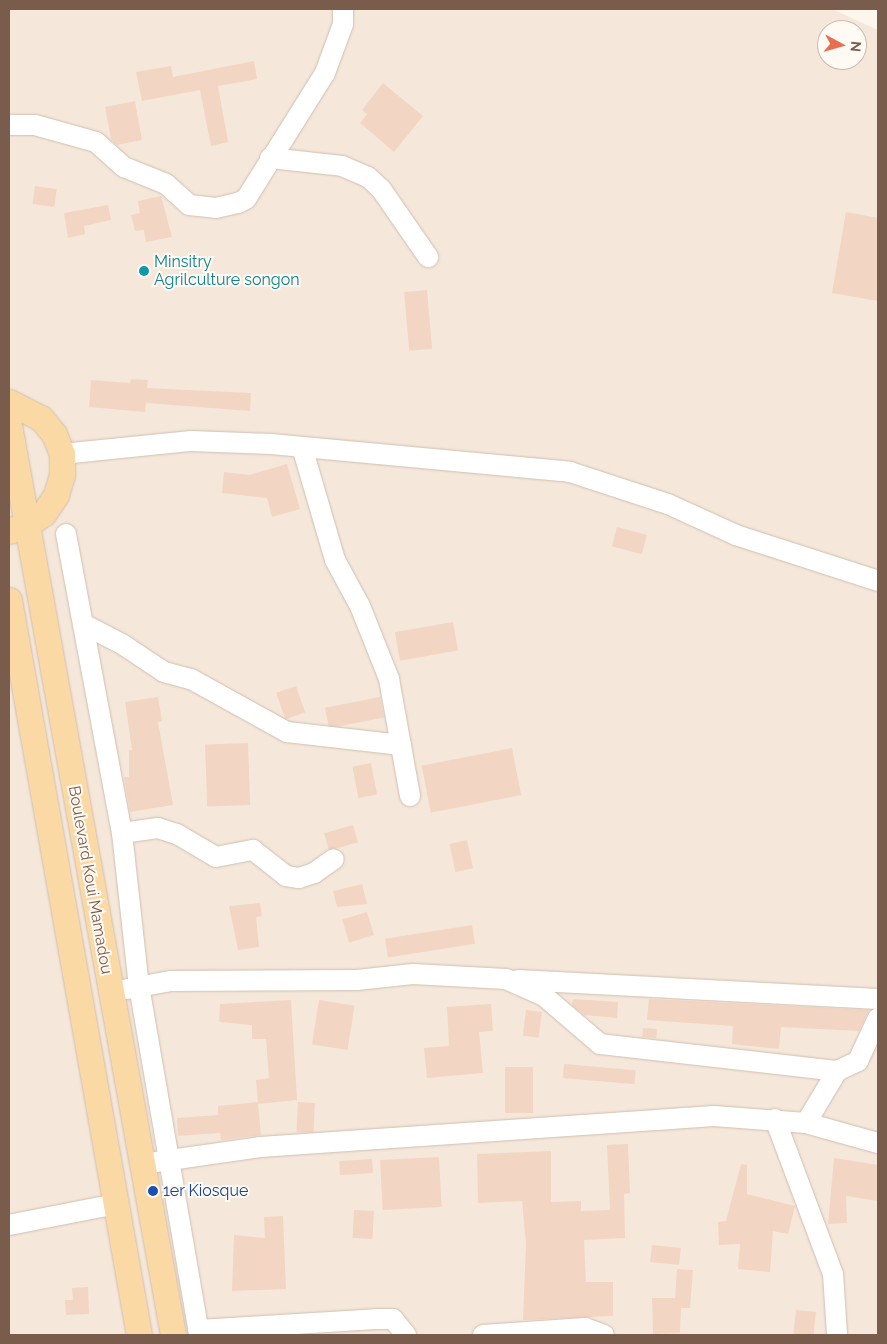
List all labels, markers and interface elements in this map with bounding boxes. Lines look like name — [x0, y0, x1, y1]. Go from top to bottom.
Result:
north arrow — [817, 20, 867, 70]
text: N — [847, 40, 864, 53]
place label: Minsitry Agrilculture songon — [154, 252, 300, 290]
marker: Minsitry Agrilculture songon — [138, 265, 150, 277]
street label: Boulevard Koui Mamadou — [64, 784, 116, 976]
place label: 1er Kiosque — [163, 1181, 249, 1201]
marker: 1er Kiosque — [147, 1185, 159, 1197]

